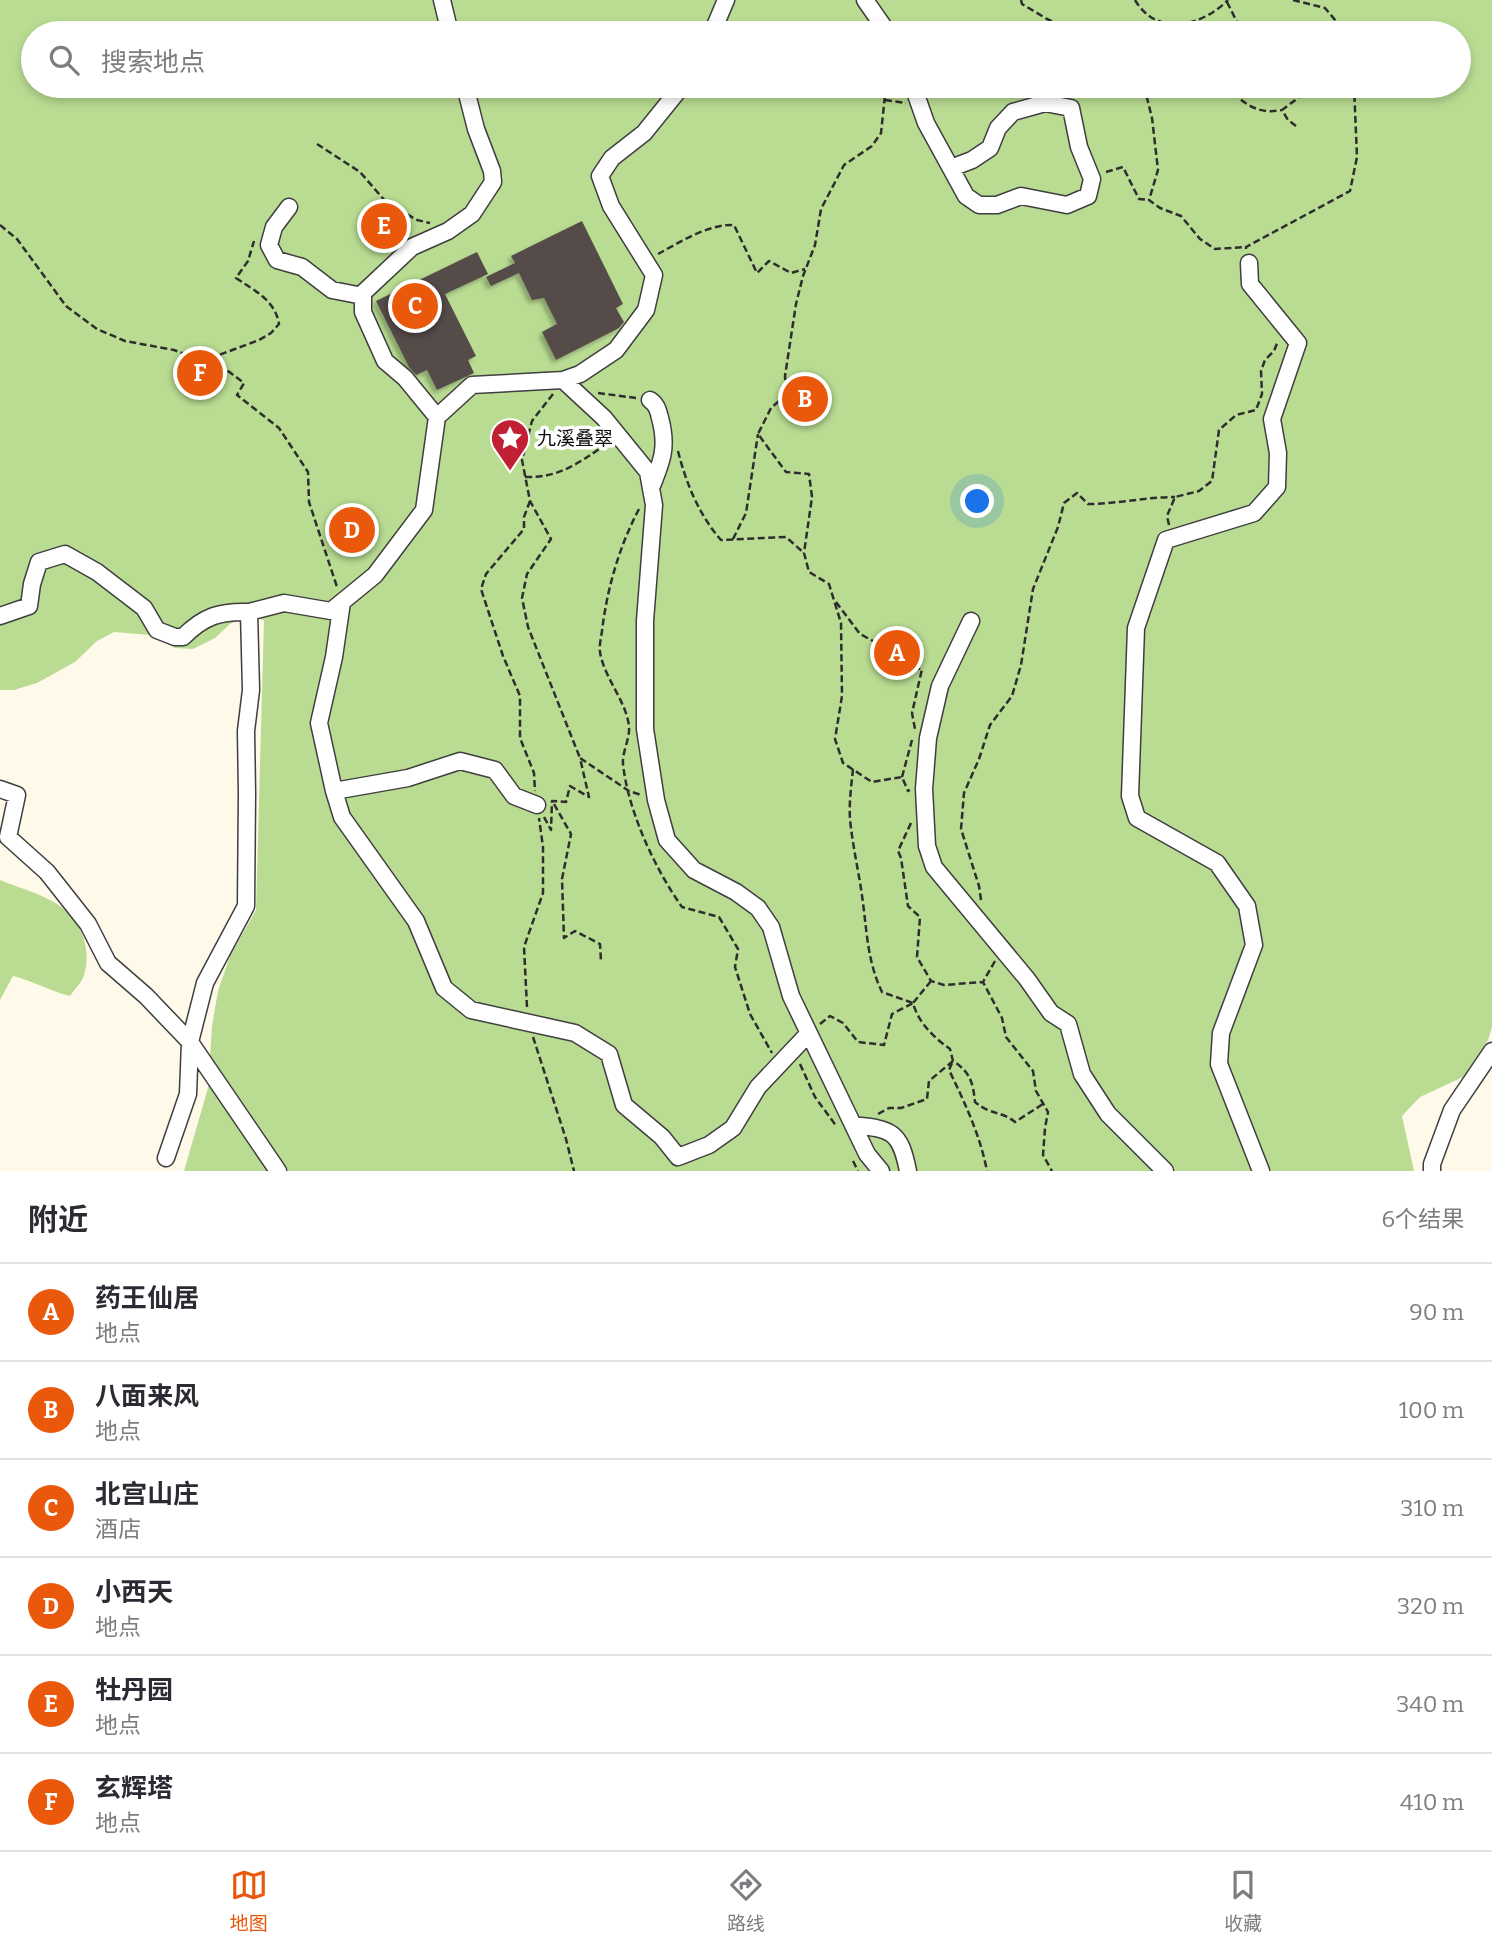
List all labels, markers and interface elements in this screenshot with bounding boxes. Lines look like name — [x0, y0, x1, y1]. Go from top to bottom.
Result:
search box — [21, 21, 1471, 98]
icon: search — [45, 41, 83, 79]
text: 搜索地点 — [101, 47, 205, 78]
pin: E — [361, 200, 407, 252]
pin: C — [392, 280, 438, 332]
pin: F — [177, 347, 223, 399]
pin: B — [782, 373, 828, 425]
place icon: 九溪叠翠 — [489, 417, 531, 472]
place label: 九溪叠翠 — [537, 427, 613, 450]
your location — [960, 484, 994, 518]
pin: D — [329, 504, 375, 556]
pin: A — [874, 627, 920, 679]
text: 附近 — [28, 1202, 88, 1238]
text: 6个结果 — [1381, 1205, 1464, 1233]
text: 药王仙居 — [95, 1283, 199, 1314]
text: A — [43, 1298, 59, 1326]
text: 90 m — [1409, 1298, 1464, 1326]
text: 地点 — [95, 1319, 141, 1347]
text: 八面来风 — [95, 1381, 199, 1412]
text: B — [44, 1396, 58, 1424]
text: 100 m — [1399, 1396, 1464, 1424]
text: 地点 — [95, 1417, 141, 1445]
text: 北宫山庄 — [95, 1479, 199, 1510]
text: C — [44, 1494, 58, 1522]
text: 310 m — [1400, 1494, 1464, 1522]
text: 酒店 — [95, 1515, 141, 1543]
text: 小西天 — [95, 1577, 173, 1608]
text: D — [43, 1592, 59, 1620]
text: 320 m — [1397, 1592, 1464, 1620]
text: 地点 — [95, 1613, 141, 1641]
text: 牡丹园 — [95, 1675, 173, 1706]
text: E — [44, 1690, 58, 1718]
text: 340 m — [1396, 1690, 1464, 1718]
text: 地点 — [95, 1711, 141, 1739]
text: 玄辉塔 — [95, 1773, 173, 1804]
text: F — [45, 1788, 57, 1816]
text: 410 m — [1400, 1788, 1464, 1816]
text: 地点 — [95, 1809, 141, 1837]
tab: 地图 — [230, 1866, 268, 1935]
tab: 路线 — [727, 1866, 765, 1935]
tab: 收藏 — [1224, 1866, 1262, 1935]

